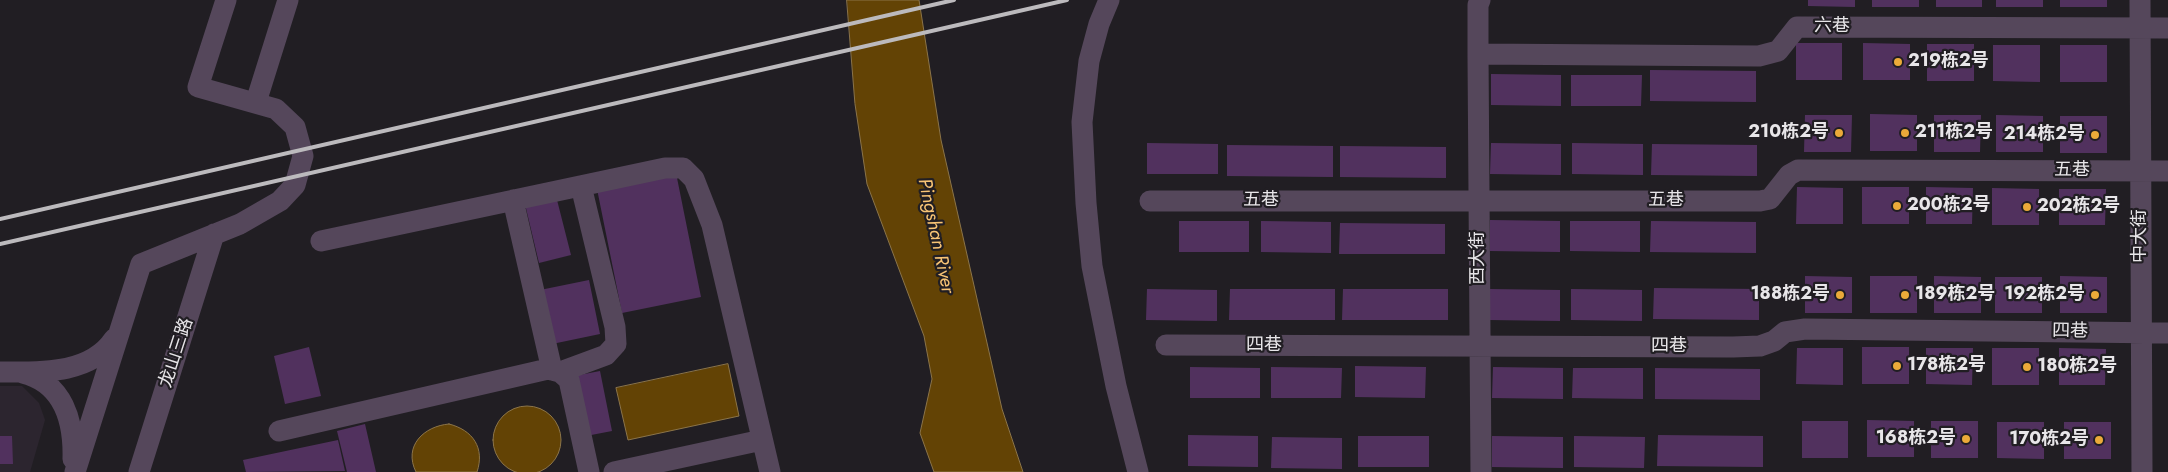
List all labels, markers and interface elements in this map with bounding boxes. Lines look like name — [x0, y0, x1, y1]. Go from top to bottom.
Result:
street label: 六巷 — [1814, 16, 1850, 38]
place label: 219栋2号 — [1908, 51, 1989, 73]
marker: 219栋2号 — [1892, 56, 1904, 68]
place label: 210栋2号 — [1748, 122, 1829, 144]
place label: 211栋2号 — [1915, 122, 1993, 144]
place label: 214栋2号 — [2004, 124, 2085, 146]
marker: 210栋2号 — [1833, 127, 1845, 139]
marker: 211栋2号 — [1899, 127, 1911, 139]
marker: 214栋2号 — [2089, 129, 2101, 141]
street label: 五巷 — [2054, 160, 2090, 182]
water label: Pingshan River — [912, 176, 958, 296]
street label: 五巷 — [1243, 190, 1279, 212]
street label: 五巷 — [1648, 190, 1684, 212]
place label: 200栋2号 — [1907, 195, 1990, 217]
place label: 202栋2号 — [2037, 196, 2120, 218]
marker: 200栋2号 — [1891, 200, 1903, 212]
marker: 202栋2号 — [2021, 201, 2033, 213]
street label: 中大街 — [2130, 209, 2152, 263]
street label: 西大街 — [1468, 231, 1490, 285]
place label: 188栋2号 — [1750, 284, 1830, 306]
place label: 189栋2号 — [1915, 284, 1995, 306]
place label: 192栋2号 — [2004, 284, 2085, 306]
marker: 188栋2号 — [1834, 289, 1846, 301]
marker: 189栋2号 — [1899, 289, 1911, 301]
marker: 192栋2号 — [2089, 289, 2101, 301]
street label: 龙山三路 — [156, 315, 198, 391]
street label: 四巷 — [2052, 321, 2088, 343]
street label: 四巷 — [1246, 335, 1282, 357]
street label: 四巷 — [1651, 336, 1687, 358]
place label: 178栋2号 — [1907, 355, 1986, 377]
place label: 180栋2号 — [2037, 356, 2117, 378]
marker: 178栋2号 — [1891, 360, 1903, 372]
marker: 180栋2号 — [2021, 361, 2033, 373]
place label: 168栋2号 — [1876, 428, 1956, 450]
place label: 170栋2号 — [2009, 429, 2089, 451]
marker: 168栋2号 — [1960, 433, 1972, 445]
marker: 170栋2号 — [2093, 434, 2105, 446]

